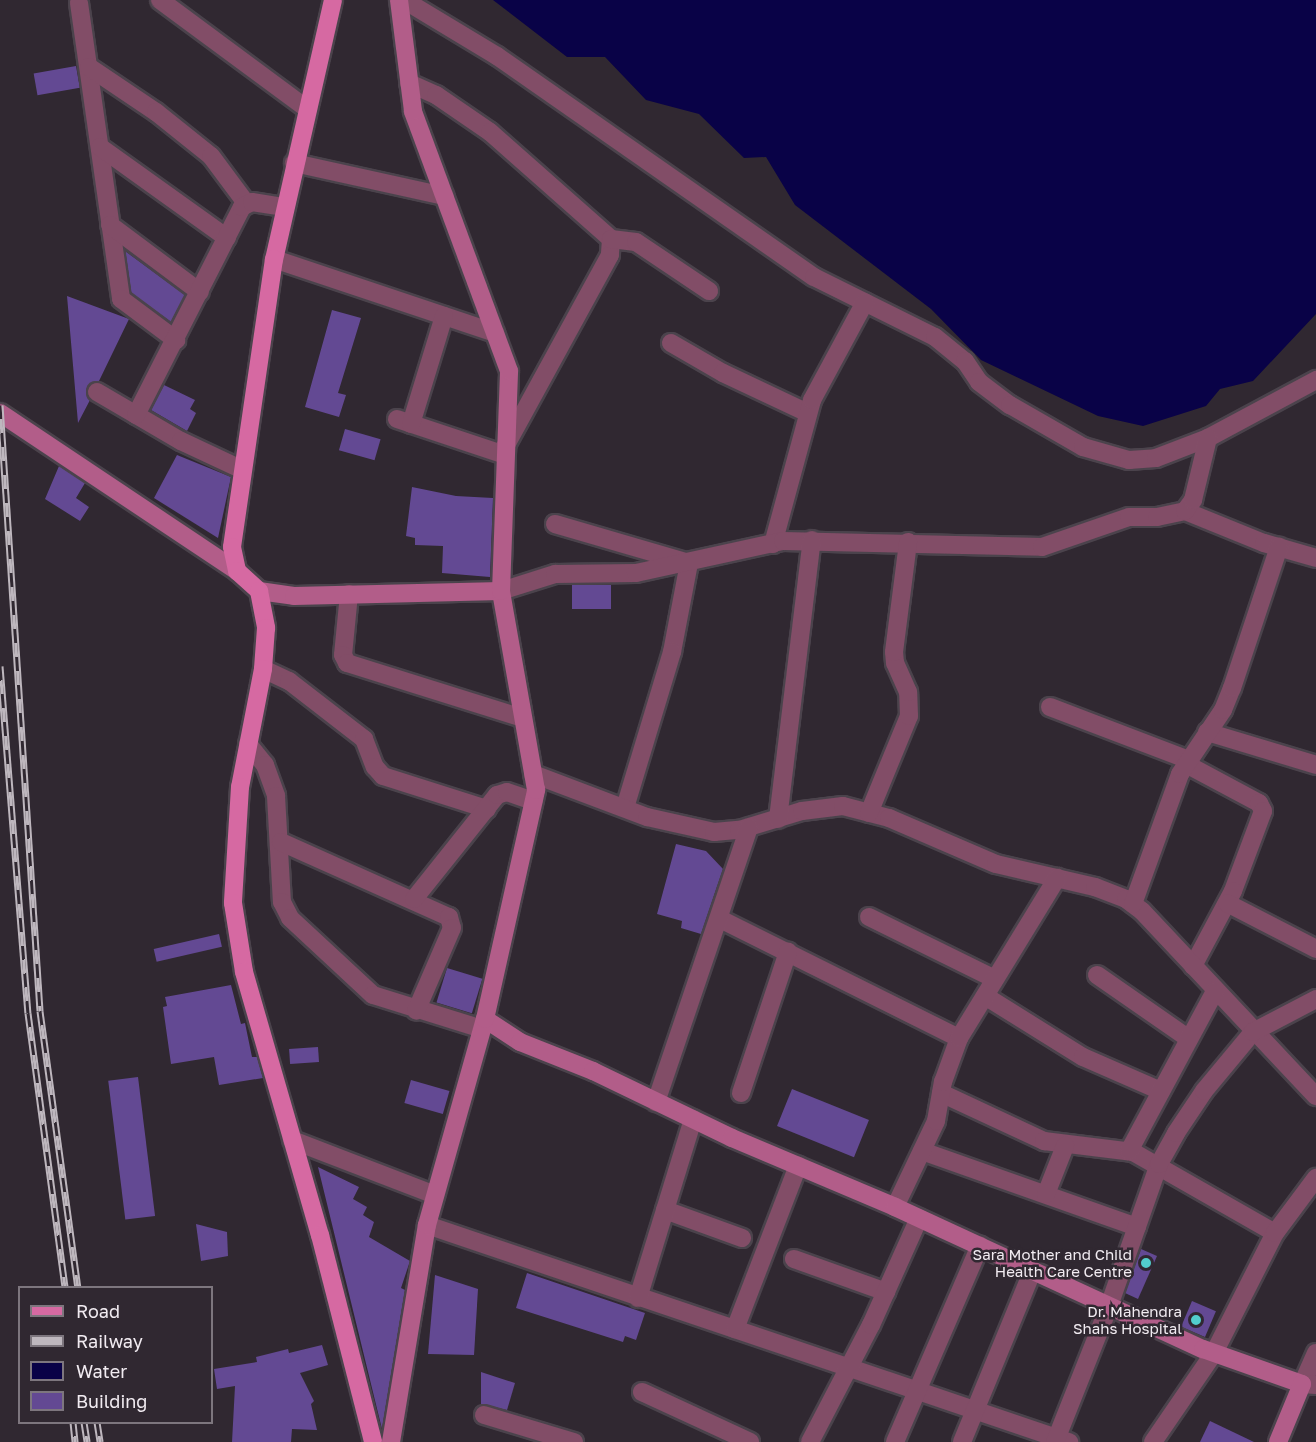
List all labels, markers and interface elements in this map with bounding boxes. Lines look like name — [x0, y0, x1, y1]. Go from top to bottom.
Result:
place label: Sara Mother and Child Health Care Centre — [973, 1245, 1132, 1280]
marker: Sara Mother and Child Health Care Centre — [1137, 1254, 1155, 1272]
legend — [18, 1286, 213, 1424]
text: Road — [76, 1300, 120, 1322]
place label: Dr. Mahendra Shahs Hospital — [1073, 1302, 1182, 1337]
marker: Dr. Mahendra Shahs Hospital — [1187, 1311, 1205, 1329]
text: Railway — [76, 1330, 143, 1352]
text: Water — [76, 1360, 127, 1382]
text: Building — [76, 1390, 147, 1412]

